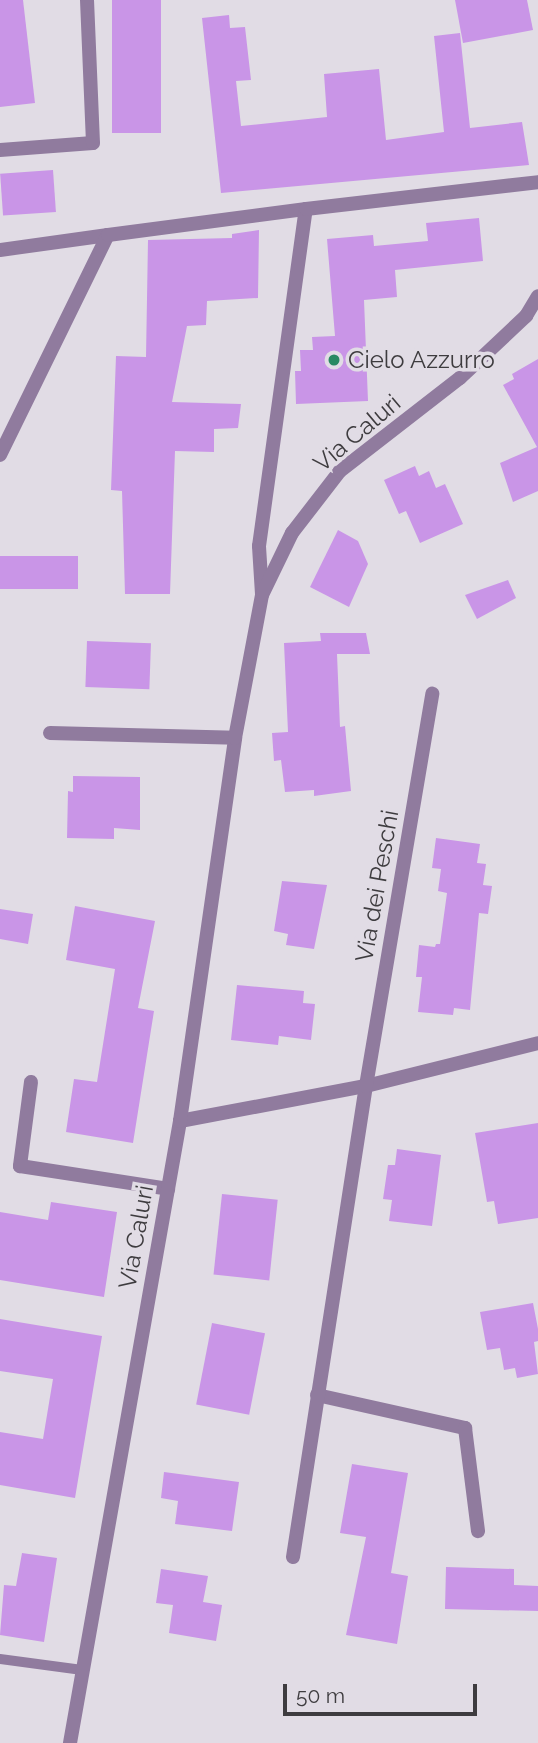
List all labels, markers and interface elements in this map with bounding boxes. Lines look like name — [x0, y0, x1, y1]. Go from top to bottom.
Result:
place label: Cielo Azzurro — [348, 346, 496, 374]
marker: Cielo Azzurro — [326, 352, 342, 368]
street label: Via Caluri — [308, 388, 406, 478]
street label: Via dei Peschi — [349, 808, 405, 964]
street label: Via Caluri — [113, 1183, 159, 1291]
scale bar — [286, 1670, 480, 1714]
text: 50 m — [296, 1683, 345, 1708]

